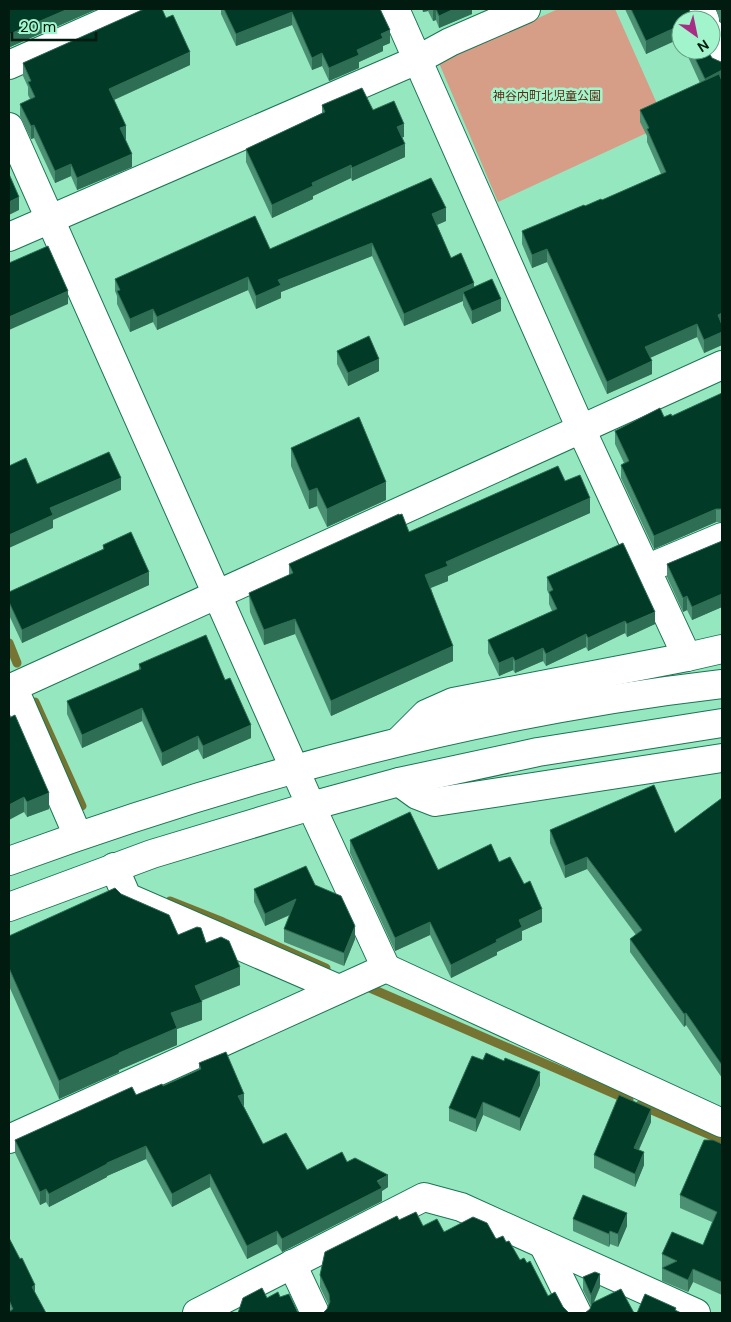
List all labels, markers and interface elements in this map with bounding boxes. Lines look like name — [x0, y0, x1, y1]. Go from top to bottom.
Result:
scale bar — [12, 10, 96, 42]
north arrow — [671, 10, 721, 60]
text: 20 m — [20, 17, 56, 37]
text: N — [694, 36, 712, 56]
park label: 神谷内町北児童公園 — [493, 88, 601, 104]

